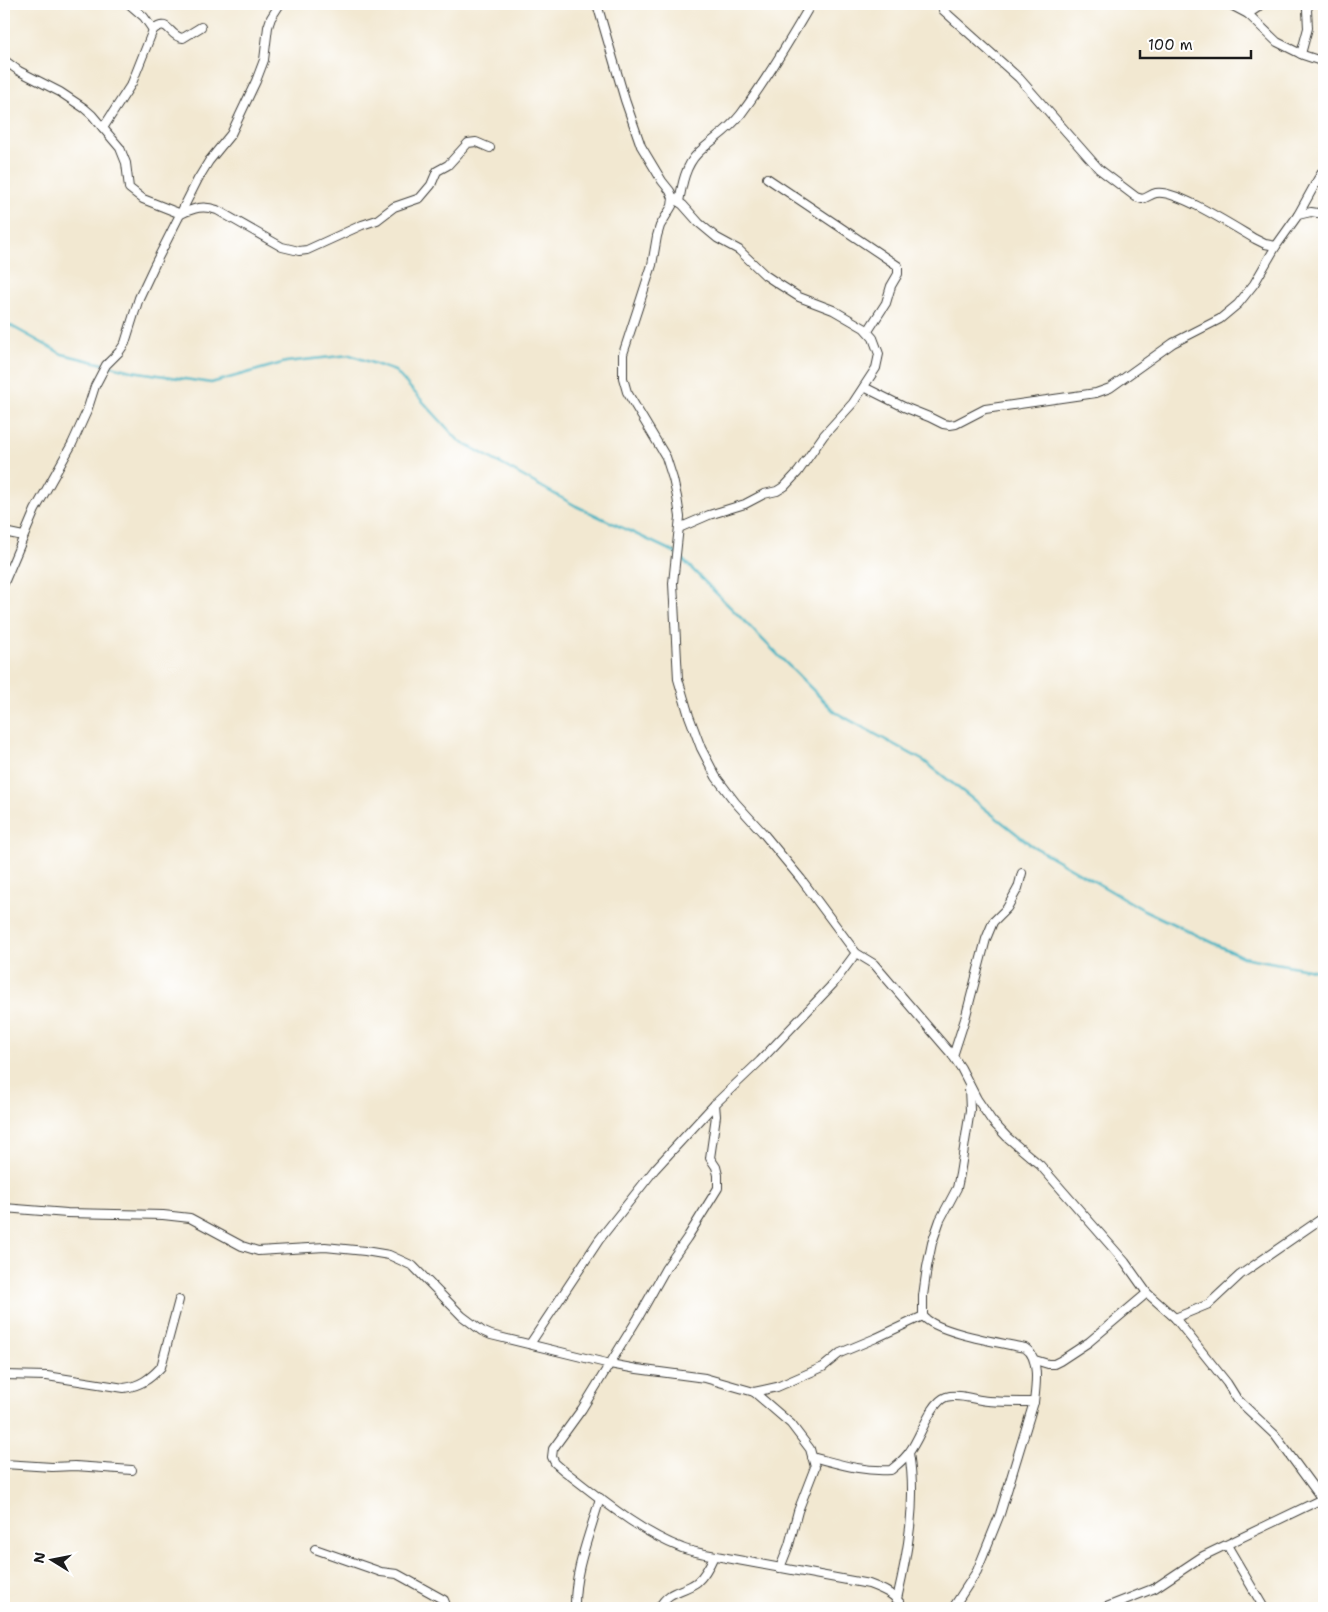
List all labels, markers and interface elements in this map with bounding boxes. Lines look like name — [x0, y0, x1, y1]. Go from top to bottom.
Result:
scale bar — [1140, 28, 1252, 60]
text: 100 m — [1148, 35, 1193, 55]
north arrow — [28, 1534, 78, 1584]
text: N — [29, 1551, 49, 1565]

